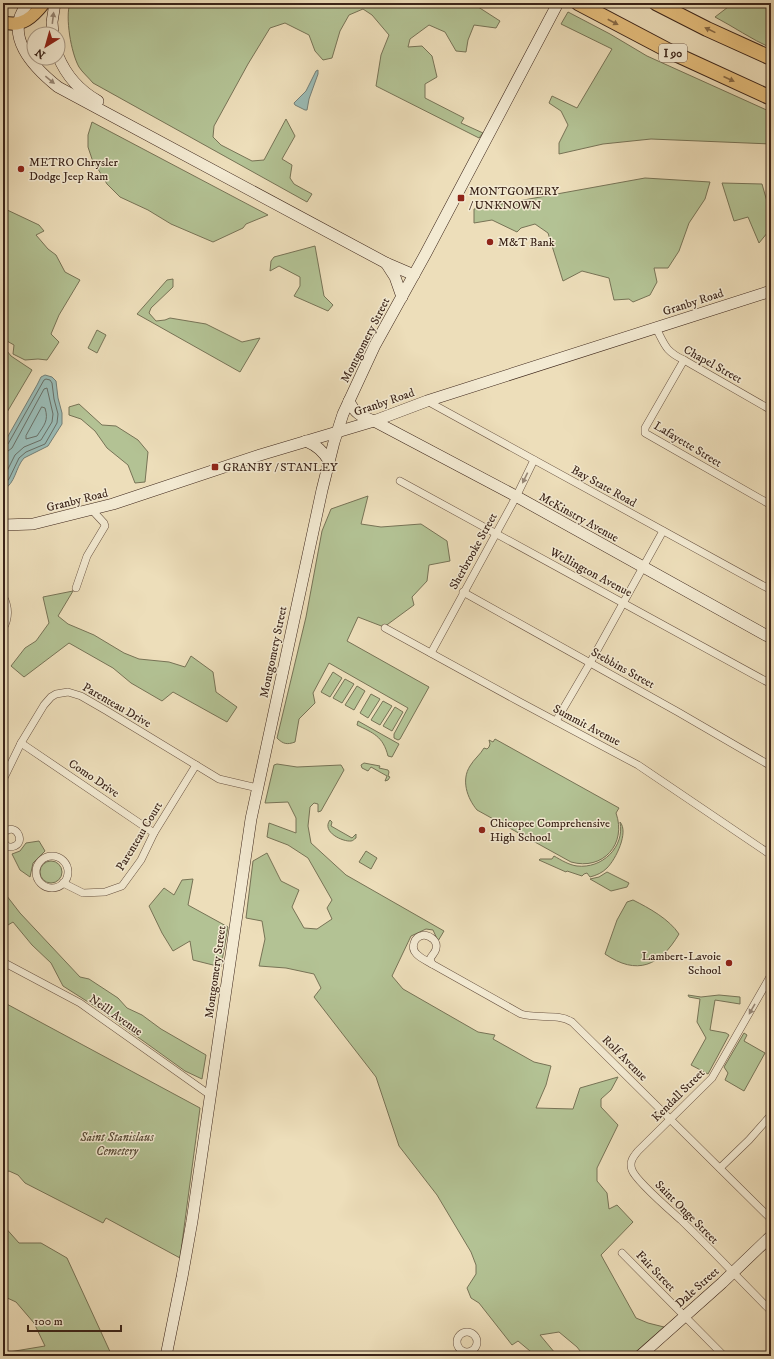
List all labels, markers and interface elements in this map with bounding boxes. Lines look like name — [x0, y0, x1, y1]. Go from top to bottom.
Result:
one-way arrow — [50, 12, 56, 25]
one-way arrow — [607, 18, 618, 25]
north arrow — [26, 26, 66, 66]
one-way arrow — [704, 27, 716, 33]
road number: I 90 — [659, 44, 687, 62]
text: N — [33, 45, 48, 61]
one-way arrow — [44, 76, 55, 85]
one-way arrow — [723, 76, 735, 82]
place label: METRO Chrysler Dodge Jeep Ram — [29, 155, 118, 184]
marker: METRO Chrysler Dodge Jeep Ram — [16, 164, 26, 174]
place label: MONTGOMERY / UNKNOWN — [469, 184, 559, 213]
marker: MONTGOMERY / UNKNOWN — [456, 193, 466, 203]
place label: M&T Bank — [498, 235, 555, 250]
marker: M&T Bank — [485, 237, 495, 247]
street label: Granby Road — [661, 286, 725, 319]
street label: Montgomery Street — [338, 295, 393, 385]
street label: Chapel Street — [681, 342, 745, 387]
street label: Granby Road — [352, 385, 416, 420]
street label: Lafayette Street — [651, 418, 725, 471]
place label: GRANBY / STANLEY — [223, 460, 338, 475]
marker: GRANBY / STANLEY — [210, 462, 220, 472]
street label: Bay State Road — [568, 462, 639, 511]
one-way arrow — [522, 472, 528, 484]
street label: Granby Road — [45, 486, 109, 515]
street label: McKinstry Avenue — [536, 489, 621, 546]
street label: Sherbrooke Street — [446, 510, 501, 592]
street label: Wellington Avenue — [546, 544, 634, 600]
street label: Montgomery Street — [256, 605, 291, 699]
street label: Stebbins Street — [588, 645, 657, 692]
street label: Parenteau Drive — [80, 680, 154, 731]
street label: Summit Avenue — [550, 701, 623, 749]
street label: Como Drive — [66, 756, 122, 801]
street label: Parenteau Court — [113, 799, 166, 874]
place label: Chicopee Comprehensive High School — [490, 816, 610, 845]
marker: Chicopee Comprehensive High School — [477, 825, 487, 835]
street label: Montgomery Street — [202, 925, 229, 1019]
place label: Lambert-Lavoie School — [642, 949, 721, 978]
marker: Lambert-Lavoie School — [724, 958, 734, 968]
street label: Neill Avenue — [86, 991, 145, 1039]
one-way arrow — [748, 1003, 755, 1015]
street label: Rolf Avenue — [599, 1032, 651, 1084]
street label: Kendall Street — [649, 1066, 708, 1125]
park label: Saint Stanislaus Cemetery — [79, 1130, 154, 1159]
street label: Saint Onge Street — [652, 1177, 722, 1247]
street label: Fair Street — [633, 1248, 679, 1295]
street label: Dale Street — [672, 1264, 722, 1311]
scale bar — [28, 1307, 121, 1333]
text: 100 m — [34, 1314, 63, 1329]

